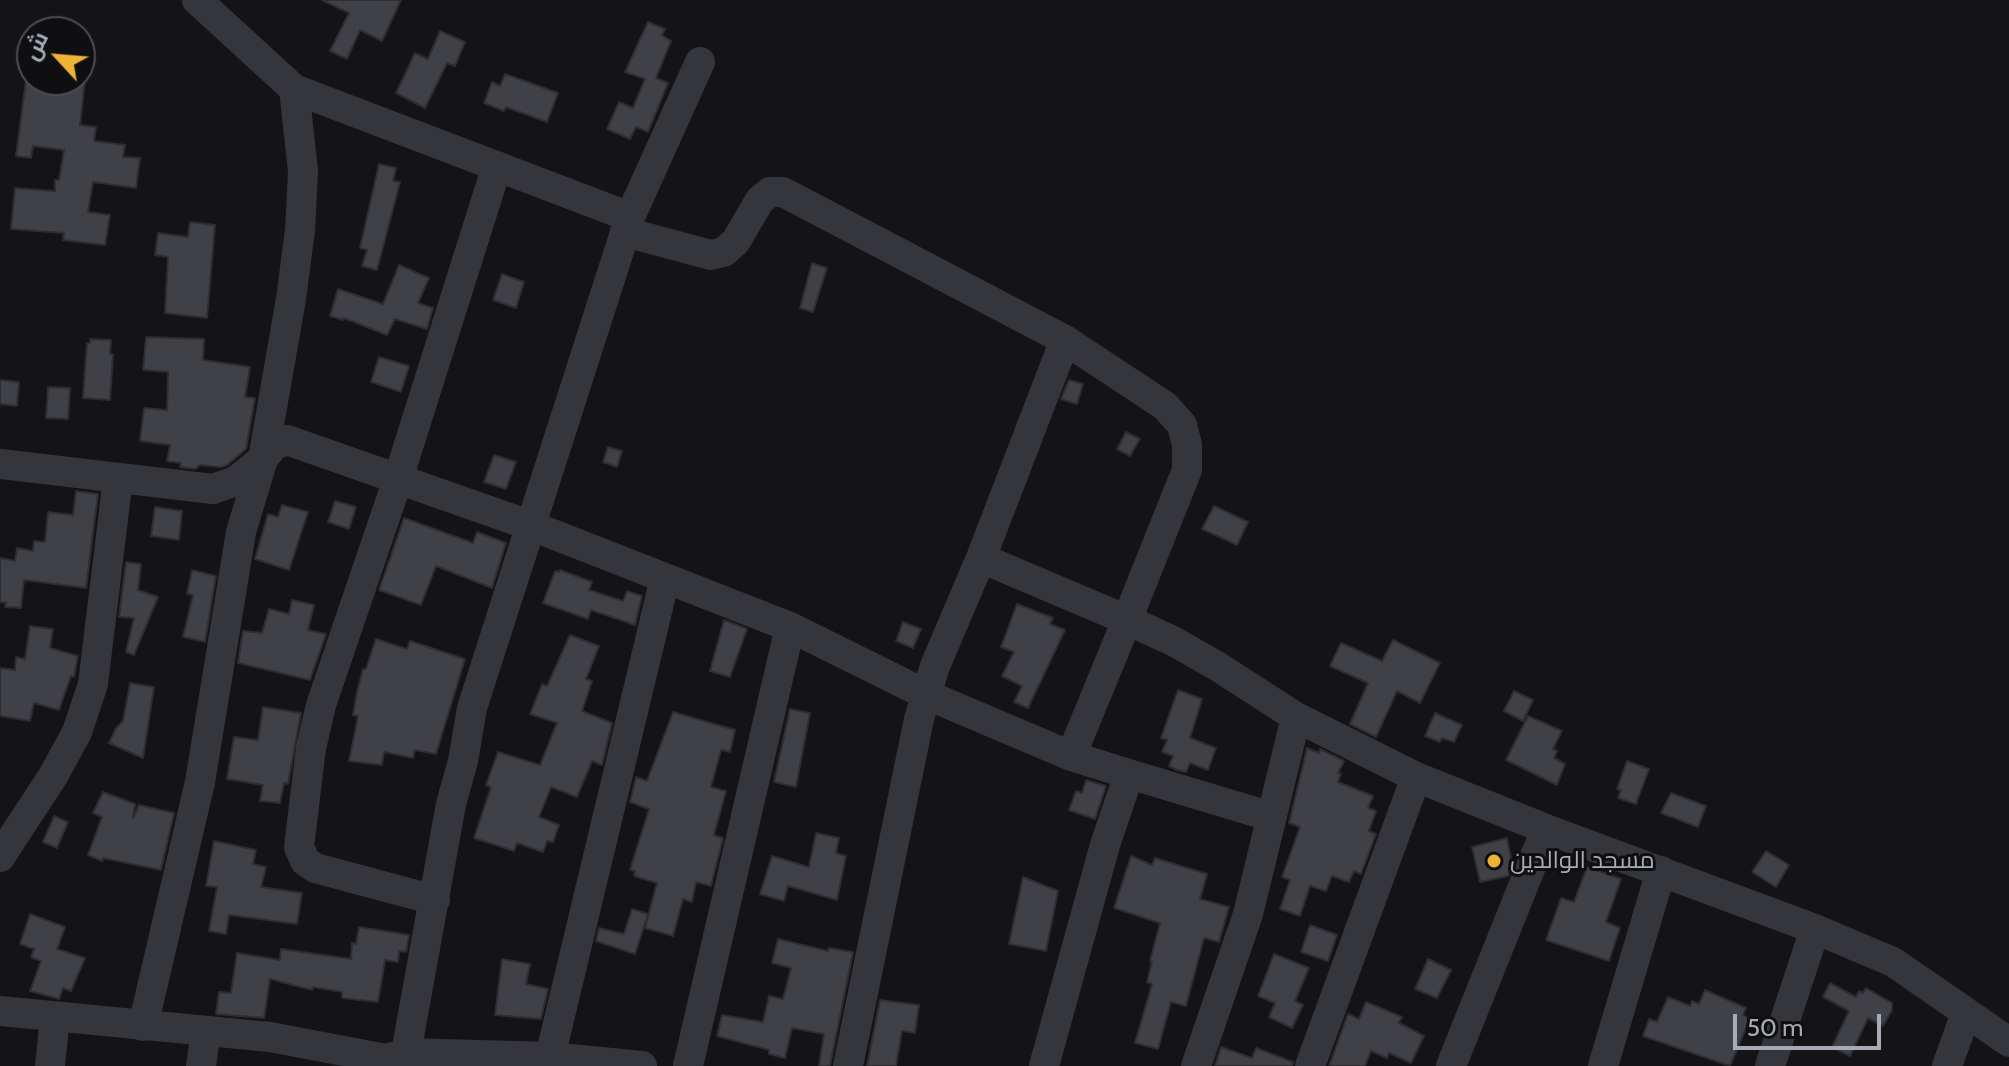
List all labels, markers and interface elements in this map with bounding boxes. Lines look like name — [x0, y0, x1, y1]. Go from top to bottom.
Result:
north arrow — [16, 16, 96, 96]
text: ش — [17, 28, 54, 65]
place label: مسجد الوالدين — [1510, 847, 1655, 875]
marker: مسجد الوالدين — [1485, 852, 1503, 870]
scale bar — [1737, 998, 1885, 1048]
text: 50 m — [1747, 1013, 1803, 1042]

